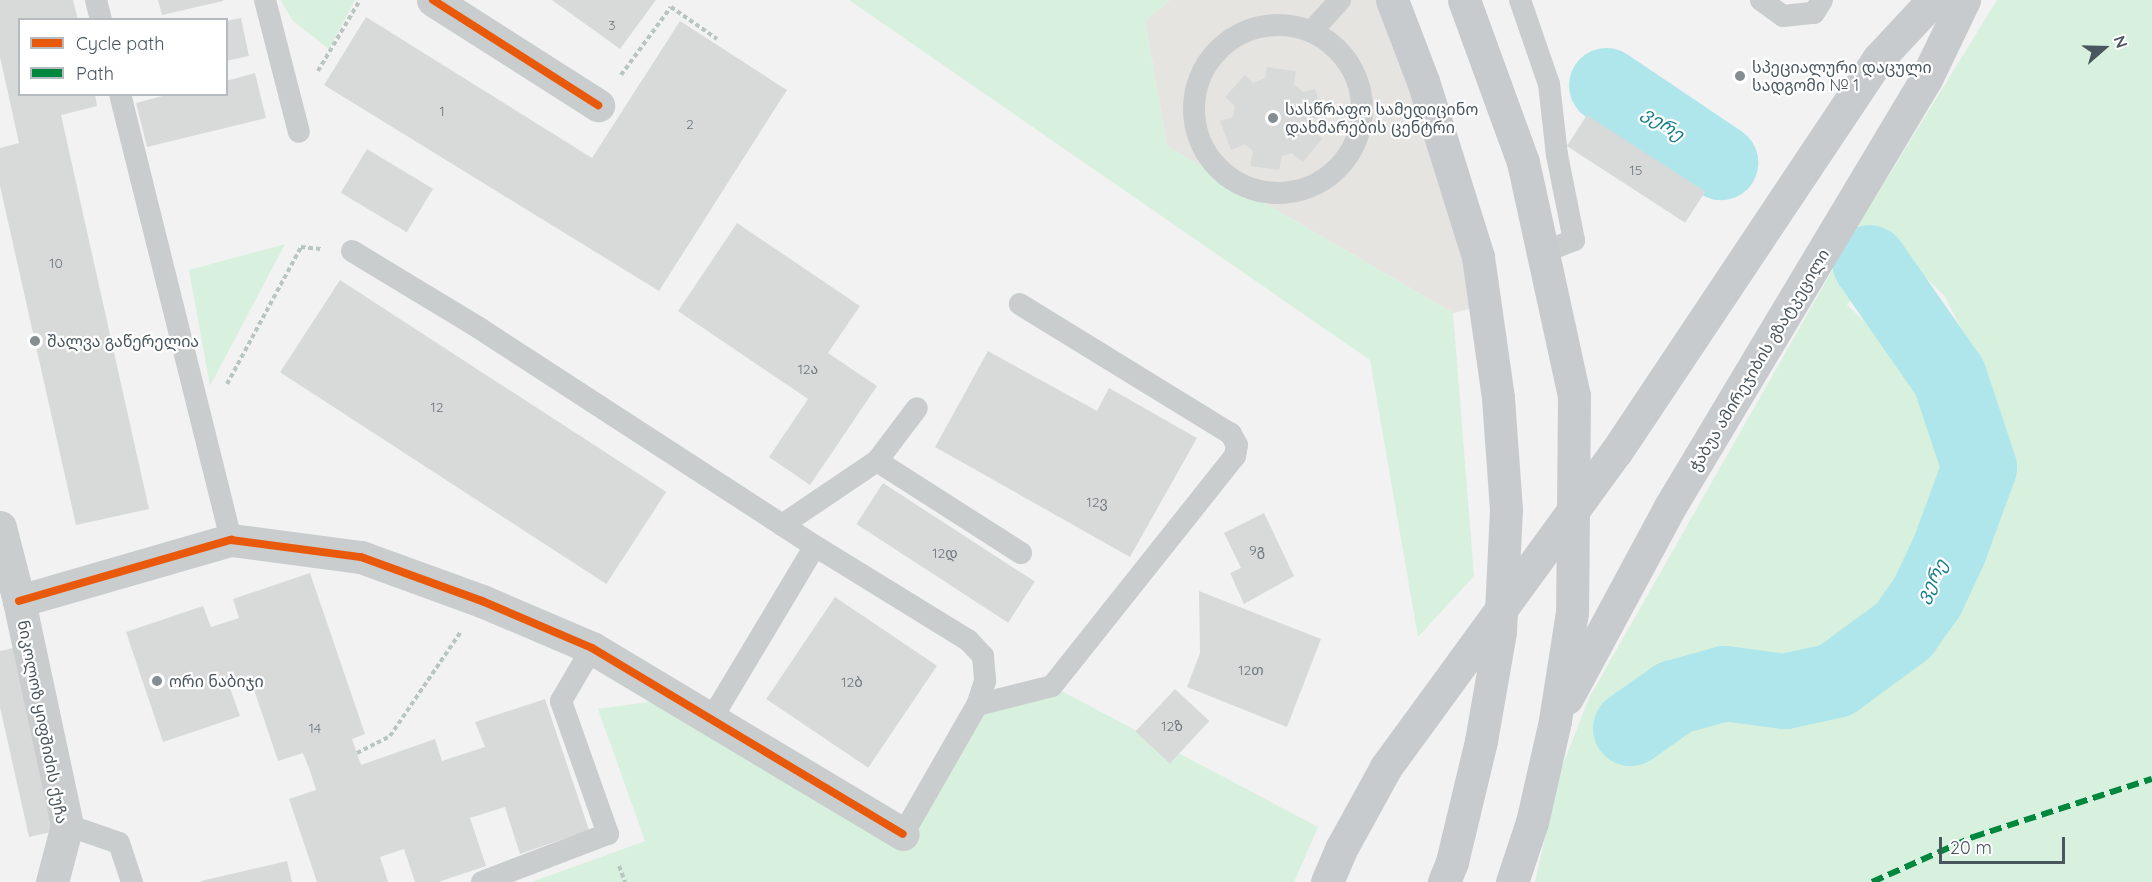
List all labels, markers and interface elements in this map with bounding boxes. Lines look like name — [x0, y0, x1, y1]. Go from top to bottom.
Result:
house number: 3 — [608, 17, 616, 33]
legend — [18, 18, 228, 96]
north arrow — [2074, 18, 2134, 78]
text: Cycle path — [76, 32, 164, 55]
text: N — [2110, 33, 2132, 51]
place label: სპეციალური დაცული სადგომი № 1 — [1752, 57, 1932, 95]
text: Path — [76, 62, 114, 85]
marker: სპეციალური დაცული სადგომი № 1 — [1733, 69, 1747, 83]
place label: სასწრაფო სამედიცინო დახმარების ცენტრი — [1285, 99, 1478, 137]
water label: ვერე — [1638, 102, 1688, 146]
house number: 1 — [439, 103, 445, 119]
marker: სასწრაფო სამედიცინო დახმარების ცენტრი — [1266, 111, 1280, 125]
house number: 2 — [686, 116, 694, 132]
house number: 15 — [1630, 162, 1642, 178]
street label: ჭაბუა ამირეჯიბის გზატკეცილი — [1685, 246, 1833, 474]
house number: 10 — [49, 255, 63, 271]
place label: შალვა გაწერელია — [47, 331, 199, 351]
marker: შალვა გაწერელია — [28, 334, 42, 348]
house number: 12ა — [798, 361, 818, 377]
house number: 12 — [431, 399, 443, 415]
house number: 12ვ — [1086, 494, 1108, 510]
house number: 9გ — [1249, 542, 1265, 558]
house number: 12დ — [932, 545, 958, 561]
water label: ვერე — [1912, 556, 1952, 606]
street label: ნიკოლოზ ყიფშიძის ქუჩა — [14, 619, 72, 825]
house number: 12თ — [1238, 662, 1264, 678]
place label: ორი ნაბიჯი — [169, 671, 264, 691]
marker: ორი ნაბიჯი — [150, 674, 164, 688]
house number: 12ბ — [841, 674, 863, 690]
house number: 12ზ — [1161, 718, 1183, 734]
house number: 14 — [309, 720, 321, 736]
scale bar — [1942, 825, 2068, 863]
text: 20 m — [1950, 836, 1992, 859]

